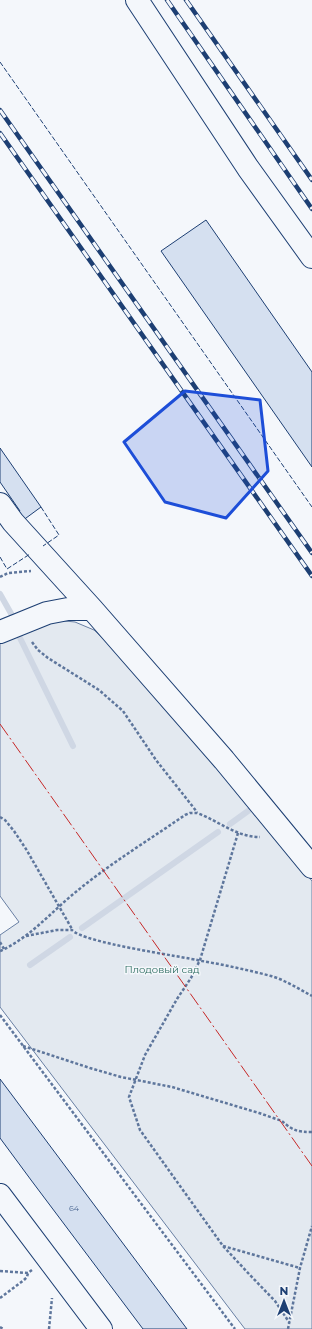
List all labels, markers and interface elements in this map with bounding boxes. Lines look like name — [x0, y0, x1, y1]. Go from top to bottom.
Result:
park label: Плодовый сад — [124, 963, 200, 976]
house number: 64 — [69, 1203, 80, 1213]
north arrow — [264, 1281, 304, 1321]
text: N — [280, 1284, 288, 1298]

